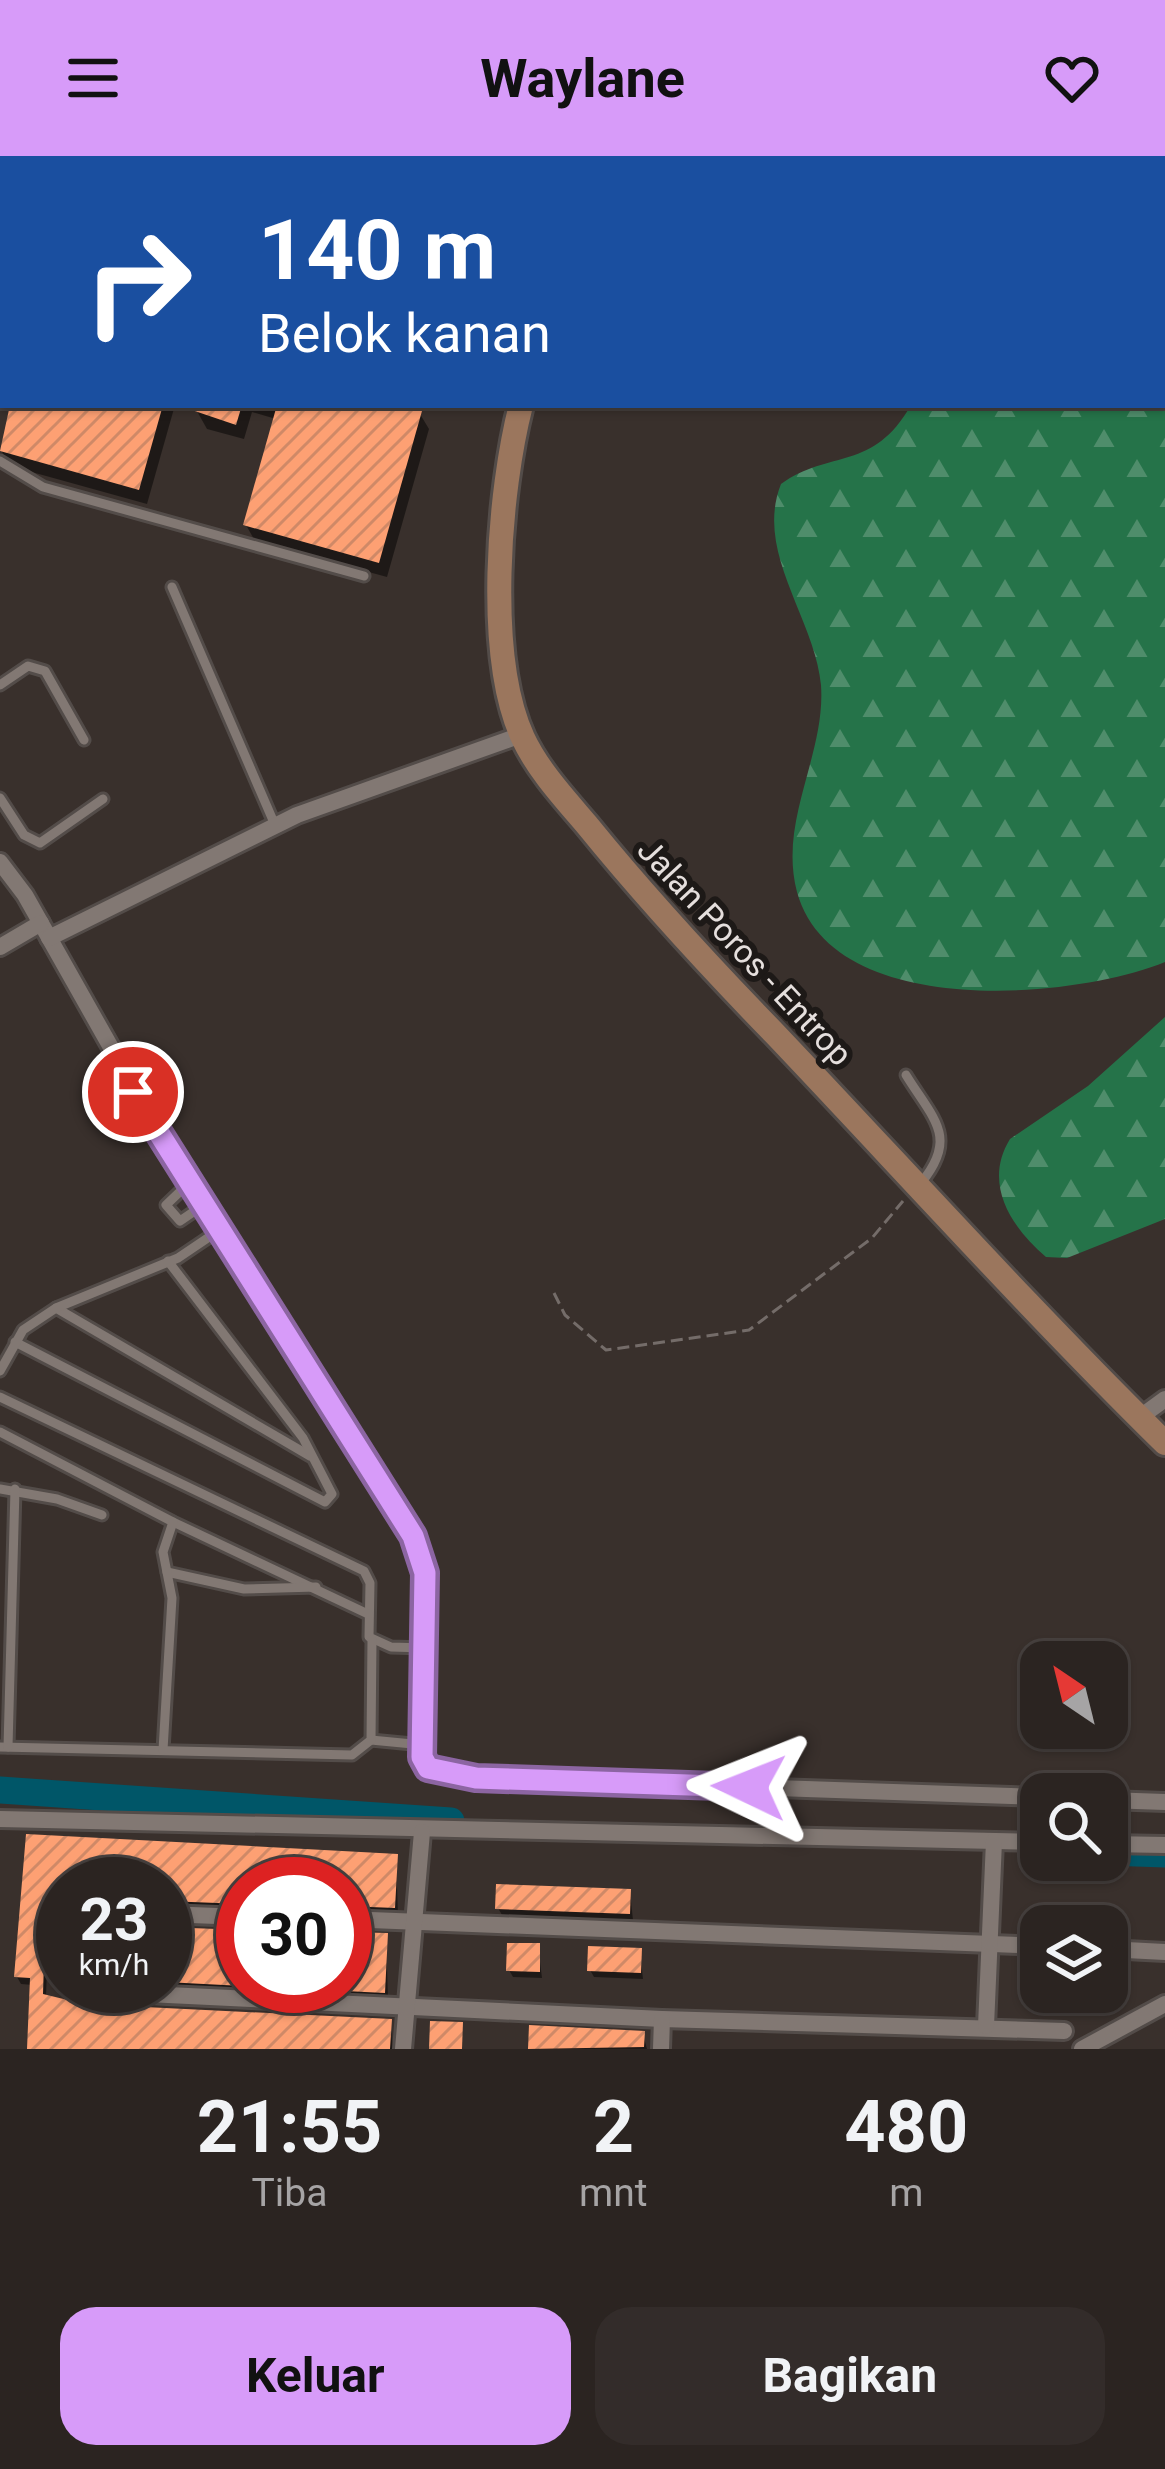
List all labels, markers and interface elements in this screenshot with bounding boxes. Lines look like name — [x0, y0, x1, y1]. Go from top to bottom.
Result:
icon: menu — [60, 45, 126, 111]
icon: heart — [1039, 45, 1105, 111]
text: Waylane — [480, 47, 685, 110]
text: 140 m — [258, 201, 496, 300]
icon: right — [60, 204, 216, 360]
text: Belok kanan — [258, 302, 551, 365]
street label: Jalan Poros - Entrop — [630, 830, 860, 1074]
pin — [82, 1041, 184, 1143]
icon: arrive — [100, 1059, 166, 1125]
north arrow — [1020, 1641, 1128, 1749]
map controls — [1020, 1641, 1128, 2013]
position arrow — [686, 1724, 812, 1850]
button: search — [1020, 1773, 1128, 1881]
speed limit sign: 30 — [216, 1857, 372, 2013]
text: 23 — [80, 1884, 148, 1955]
button: layers — [1020, 1905, 1128, 2013]
text: km/h — [79, 1947, 149, 1982]
text: 21:55 — [197, 2085, 382, 2170]
text: 2 — [593, 2085, 634, 2170]
text: 480 — [844, 2085, 968, 2170]
text: Tiba — [252, 2170, 327, 2216]
text: mnt — [579, 2170, 648, 2216]
text: m — [889, 2170, 923, 2216]
button: Keluar — [60, 2307, 571, 2445]
button: Bagikan — [595, 2307, 1105, 2445]

